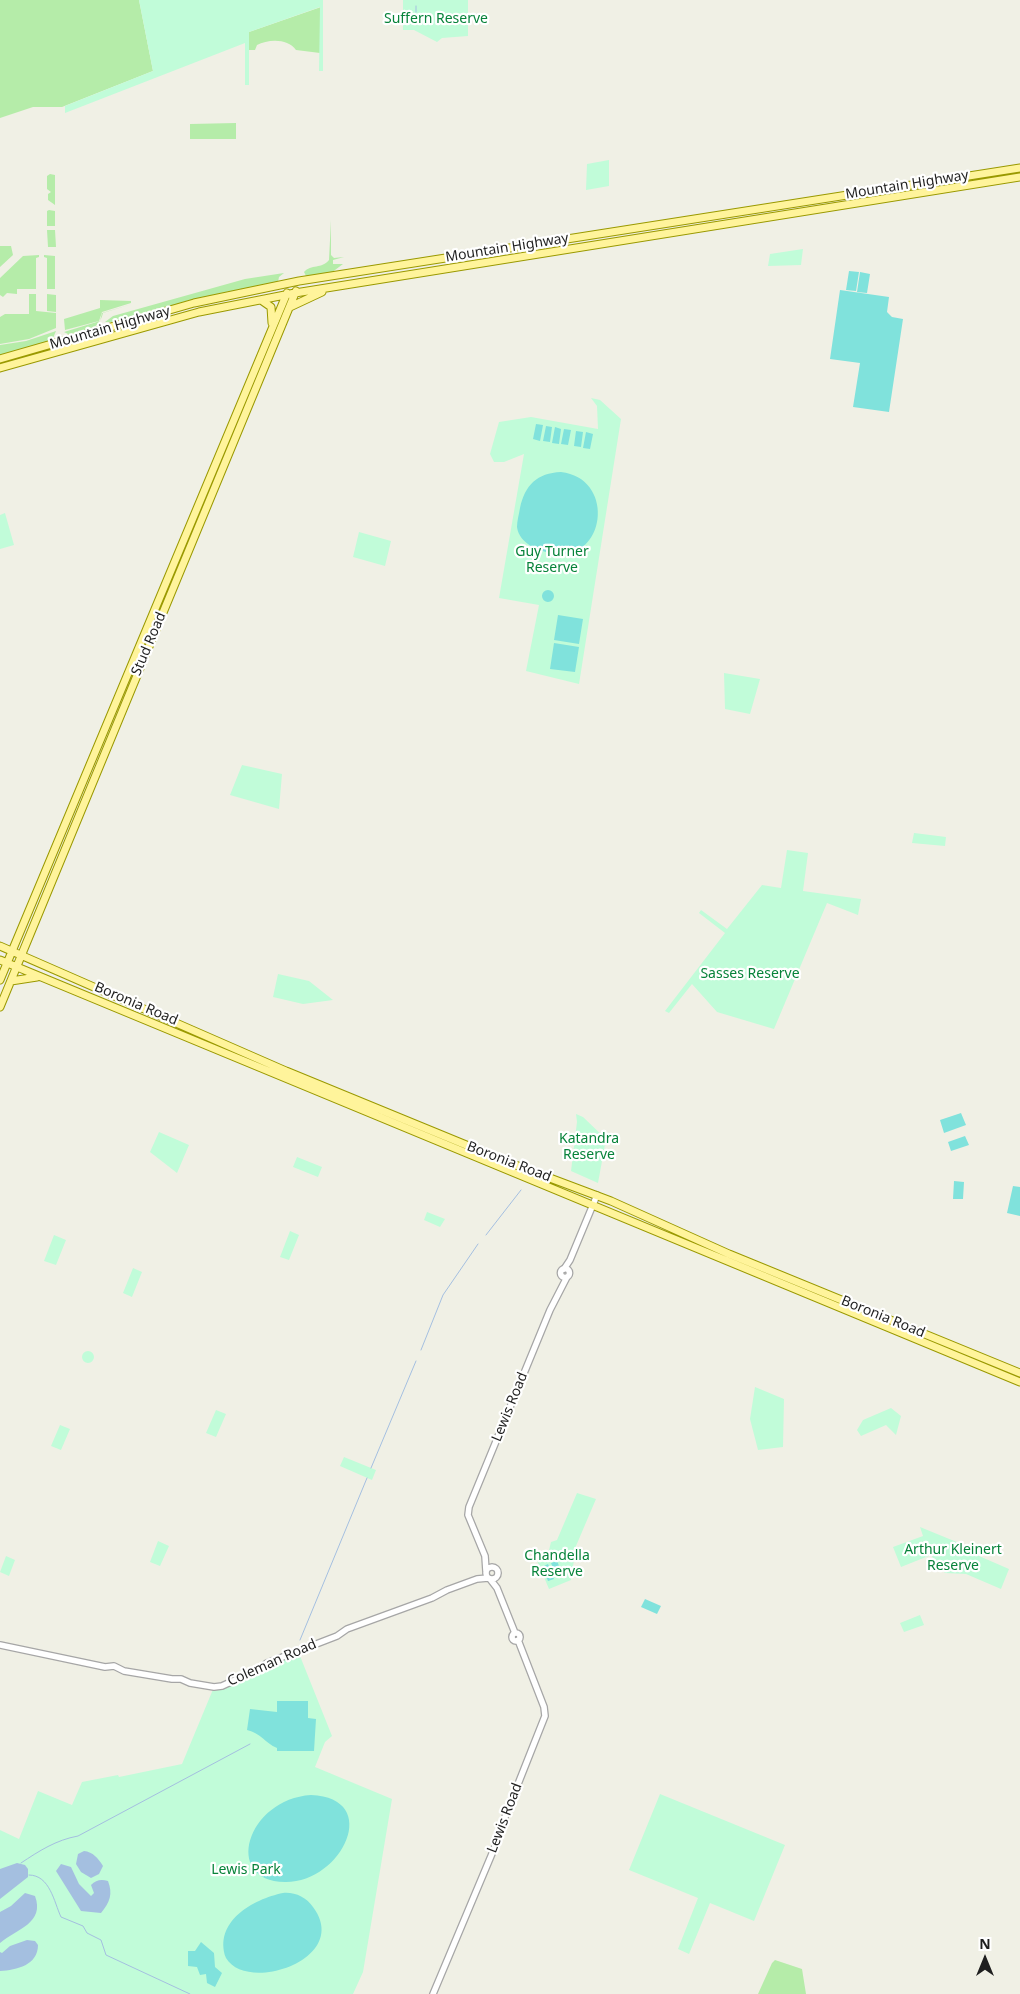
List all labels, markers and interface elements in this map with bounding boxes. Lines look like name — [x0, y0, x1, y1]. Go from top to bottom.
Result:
park label: Suffern Reserve — [384, 11, 488, 27]
street label: Mountain Highway — [844, 167, 970, 203]
street label: Mountain Highway — [444, 230, 570, 266]
street label: Mountain Highway — [48, 303, 172, 353]
park label: Guy Turner Reserve — [515, 544, 589, 576]
street label: Stud Road — [128, 610, 170, 678]
park label: Sasses Reserve — [700, 966, 800, 982]
street label: Boronia Road — [92, 979, 180, 1029]
park label: Katandra Reserve — [559, 1131, 619, 1164]
street label: Boronia Road — [464, 1138, 554, 1186]
street label: Boronia Road — [839, 1293, 927, 1341]
street label: Lewis Road — [488, 1370, 532, 1444]
park label: Arthur Kleinert Reserve — [904, 1542, 1002, 1574]
park label: Chandella Reserve — [524, 1548, 590, 1580]
street label: Coleman Road — [225, 1636, 319, 1690]
street label: Lewis Road — [484, 1781, 526, 1855]
park label: Lewis Park — [211, 1862, 281, 1878]
north arrow — [960, 1934, 1010, 1984]
text: N — [979, 1934, 991, 1953]

